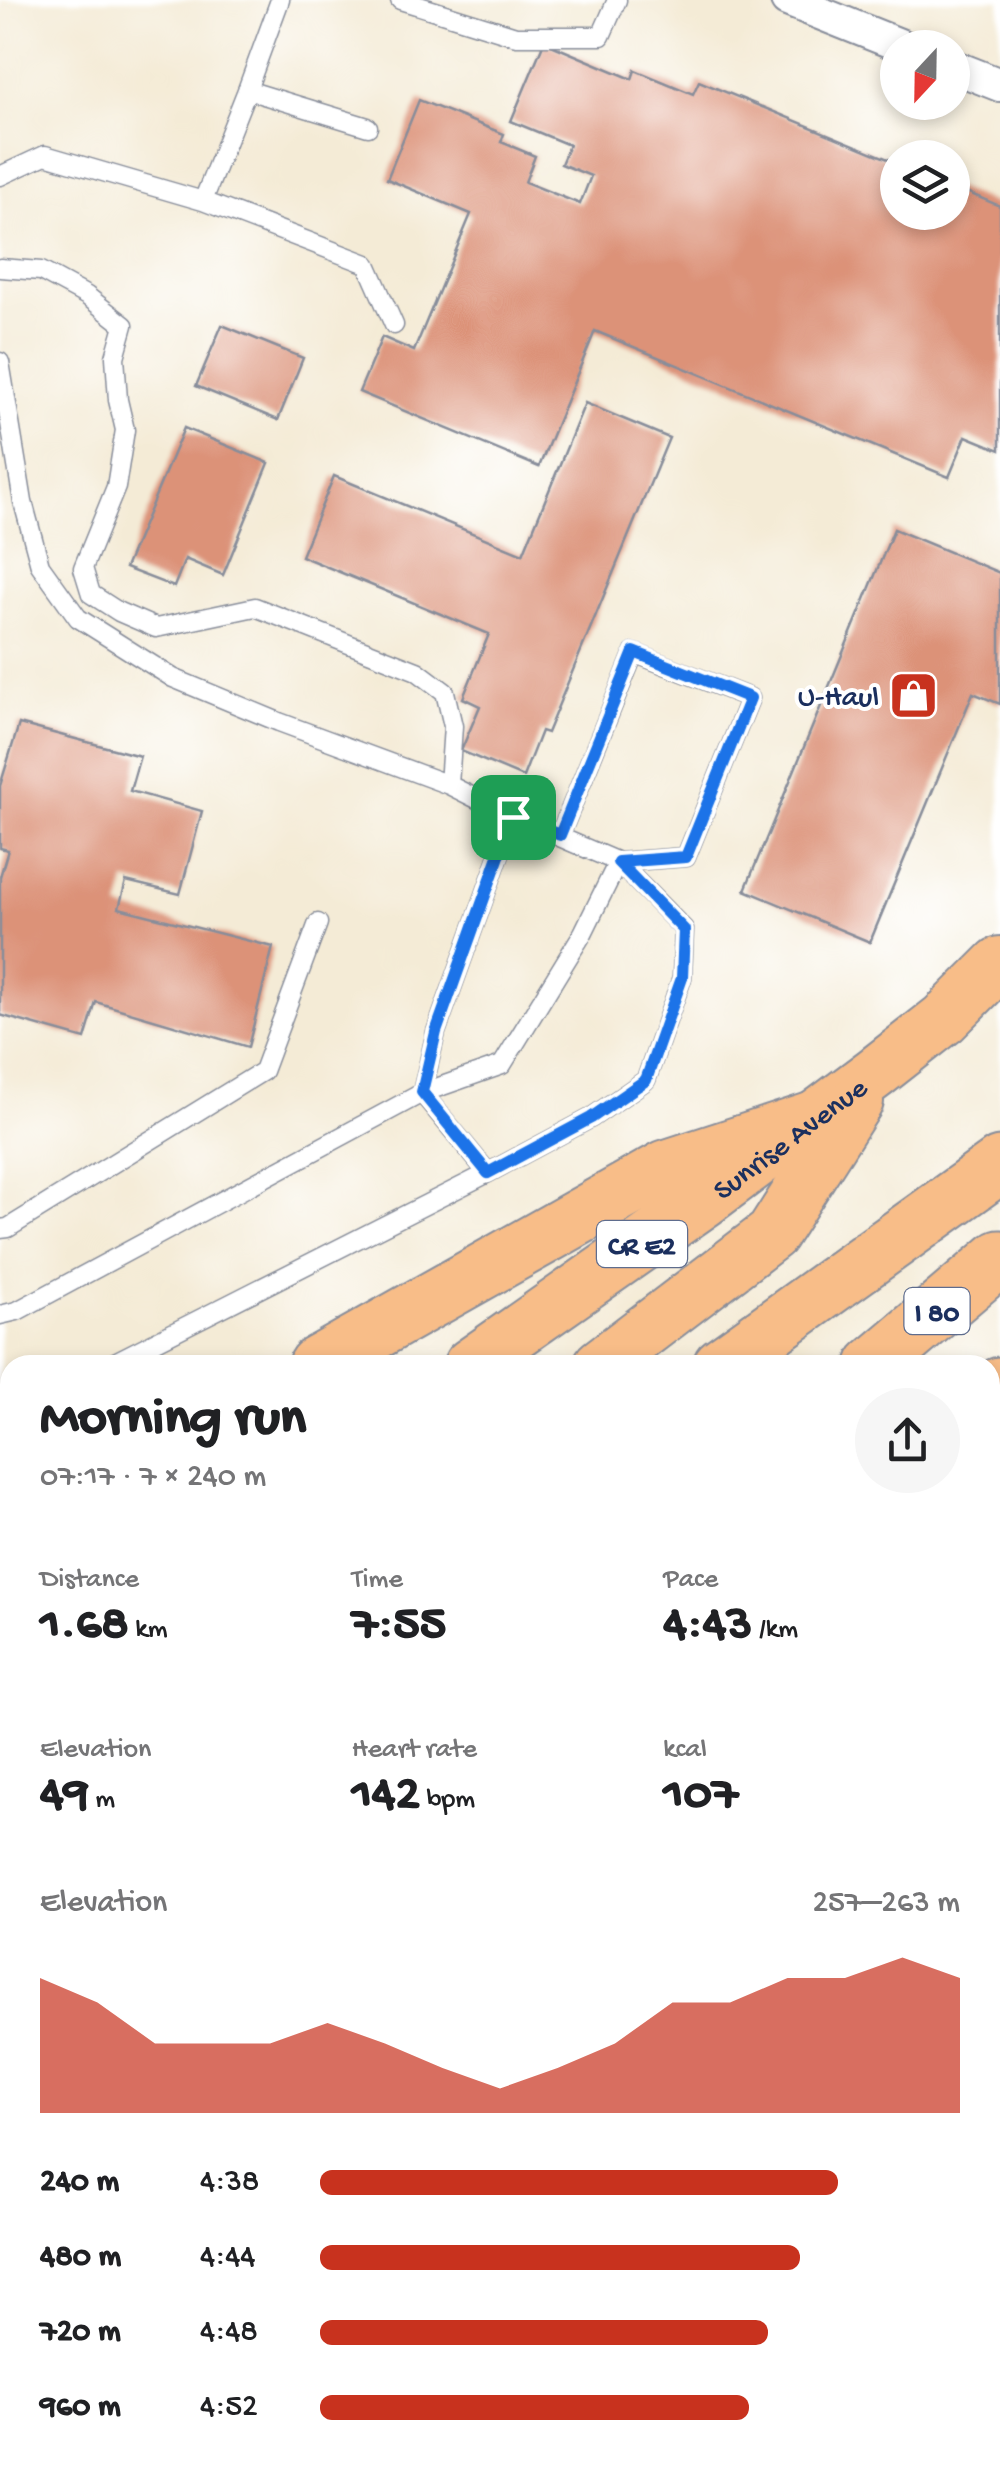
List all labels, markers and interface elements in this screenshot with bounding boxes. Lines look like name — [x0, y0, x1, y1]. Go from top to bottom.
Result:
north arrow — [880, 30, 970, 120]
map controls — [880, 30, 970, 230]
button: layers — [880, 140, 970, 230]
shop icon: U-Haul — [888, 669, 940, 721]
place label: U-Haul — [798, 682, 879, 717]
pin — [471, 775, 556, 860]
icon: arrive — [486, 790, 541, 845]
street label: Sunrise Avenue — [708, 1072, 876, 1210]
road number: CR E2 — [597, 1221, 687, 1267]
road number: I 80 — [904, 1288, 970, 1334]
button: share — [855, 1388, 960, 1493]
text: Morning run — [40, 1389, 306, 1453]
text: 07:17 · 7 × 240 m — [40, 1459, 266, 1497]
text: Distance — [40, 1564, 139, 1597]
text: Time — [352, 1564, 403, 1597]
text: Pace — [663, 1564, 718, 1597]
text: 1.68 — [40, 1597, 129, 1656]
text: 7:55 — [352, 1597, 446, 1656]
text: 4:43 — [663, 1597, 752, 1656]
text: km — [129, 1614, 168, 1647]
text: /km — [752, 1614, 798, 1647]
text: Elevation — [40, 1734, 151, 1767]
text: Heart rate — [352, 1734, 477, 1767]
text: kcal — [663, 1734, 707, 1767]
text: 49 — [40, 1767, 89, 1826]
text: 142 — [352, 1767, 420, 1826]
text: 107 — [663, 1767, 738, 1826]
text: m — [89, 1784, 115, 1817]
text: bpm — [420, 1784, 475, 1817]
text: Elevation — [40, 1885, 167, 1923]
text: 257–263 m — [812, 1885, 960, 1923]
text: 240 m — [40, 2164, 119, 2202]
text: 4:38 — [200, 2164, 259, 2202]
text: 480 m — [40, 2239, 121, 2277]
text: 4:44 — [200, 2239, 255, 2277]
text: 720 m — [40, 2314, 121, 2352]
text: 4:48 — [200, 2314, 258, 2352]
text: 960 m — [40, 2389, 121, 2427]
text: 4:52 — [200, 2389, 258, 2427]

